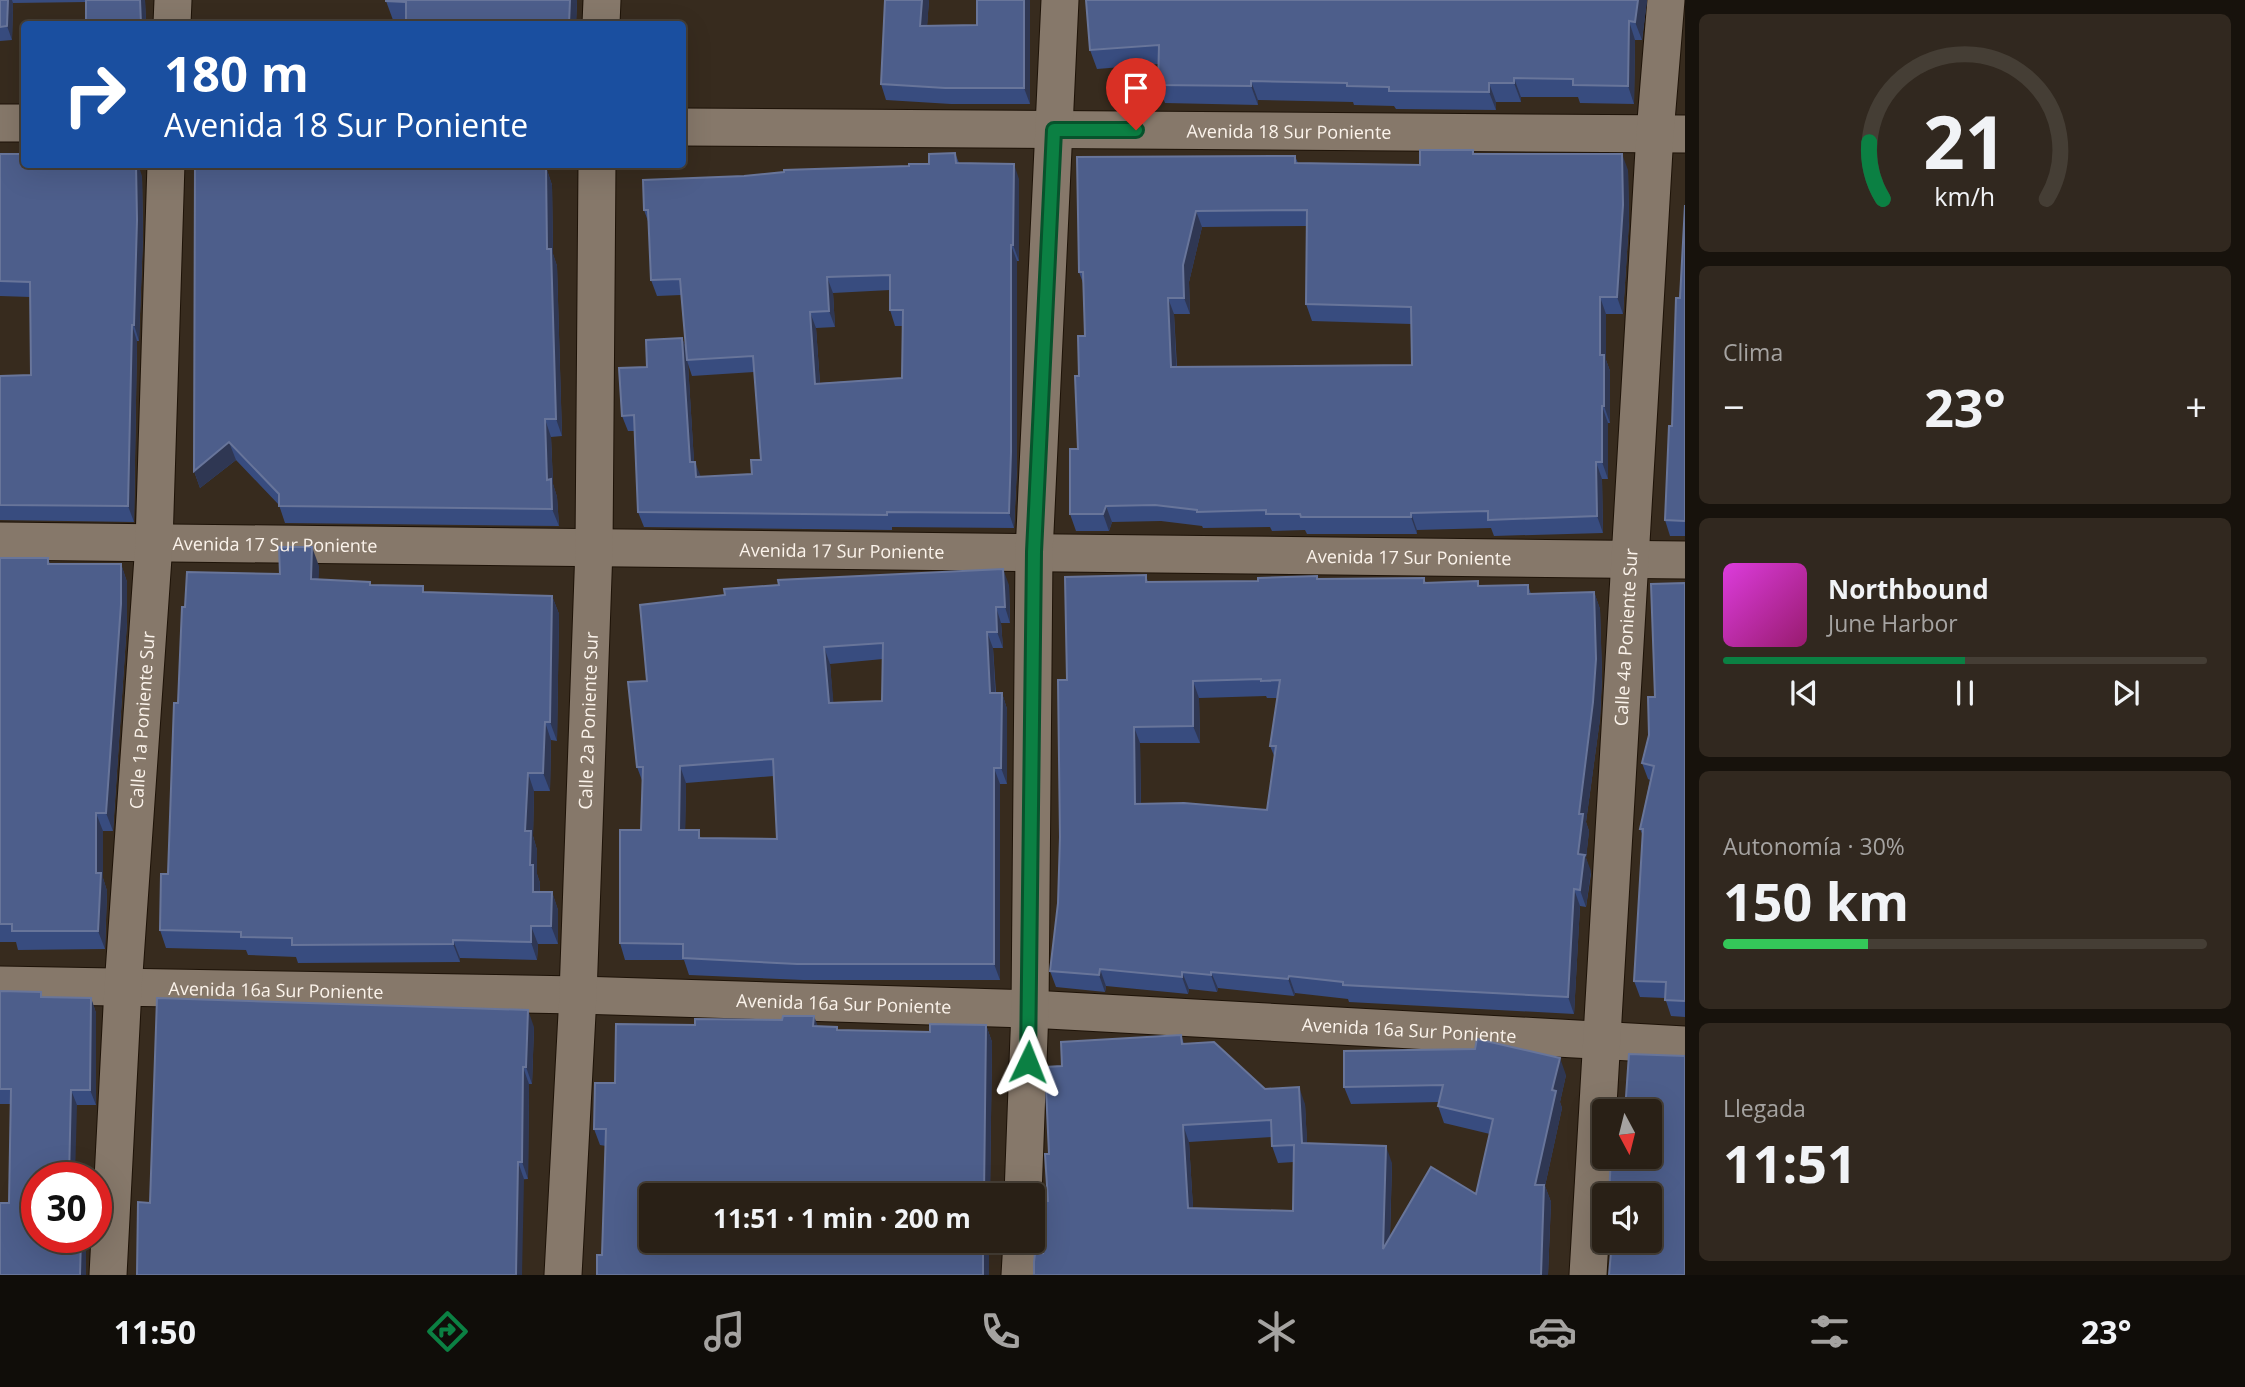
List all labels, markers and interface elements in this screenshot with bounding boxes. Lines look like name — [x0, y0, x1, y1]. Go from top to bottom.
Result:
text: 180 m — [164, 40, 309, 106]
icon: right — [49, 49, 140, 140]
pin — [1106, 58, 1166, 130]
icon: arrive — [1117, 69, 1155, 107]
text: 21 — [1923, 91, 2007, 190]
text: Avenida 18 Sur Poniente — [164, 103, 528, 146]
street label: Avenida 18 Sur Poniente — [1186, 119, 1392, 144]
text: km/h — [1935, 179, 1995, 213]
text: Clima — [1723, 336, 1783, 368]
text: 23° — [1924, 371, 2006, 442]
text: − — [1723, 380, 1745, 432]
text: + — [2185, 380, 2207, 432]
street label: Avenida 17 Sur Poniente — [172, 531, 378, 557]
street label: Avenida 17 Sur Poniente — [739, 537, 945, 564]
street label: Avenida 17 Sur Poniente — [1306, 544, 1512, 570]
street label: Calle 4a Poniente Sur — [1608, 547, 1643, 727]
text: Northbound — [1828, 571, 1989, 607]
text: June Harbor — [1828, 607, 1958, 639]
street label: Calle 1a Poniente Sur — [124, 630, 160, 810]
street label: Calle 2a Poniente Sur — [573, 630, 603, 810]
icon: previous — [1785, 674, 1823, 712]
icon: pause — [1946, 674, 1984, 712]
icon: next — [2107, 674, 2145, 712]
text: Autonomía · 30% — [1723, 830, 1905, 862]
text: 150 km — [1723, 865, 1909, 936]
street label: Avenida 16a Sur Poniente — [168, 976, 384, 1004]
street label: Avenida 16a Sur Poniente — [736, 988, 952, 1019]
street label: Avenida 16a Sur Poniente — [1301, 1012, 1517, 1048]
position arrow — [991, 1025, 1065, 1099]
text: Llegada — [1723, 1092, 1806, 1124]
north arrow — [1592, 1099, 1662, 1169]
map controls — [1592, 1099, 1662, 1253]
text: 11:51 — [1723, 1127, 1857, 1198]
speed limit sign: 30 — [21, 1162, 112, 1253]
button: sound — [1592, 1183, 1662, 1253]
text: 11:51 · 1 min · 200 m — [713, 1200, 971, 1236]
icon: directions — [423, 1307, 472, 1356]
icon: music — [700, 1307, 749, 1356]
icon: phone — [976, 1307, 1025, 1356]
icon: climate — [1252, 1307, 1301, 1356]
icon: car — [1528, 1307, 1577, 1356]
icon: filters — [1805, 1307, 1854, 1356]
text: 11:50 — [114, 1310, 196, 1353]
text: 23° — [2081, 1310, 2131, 1353]

